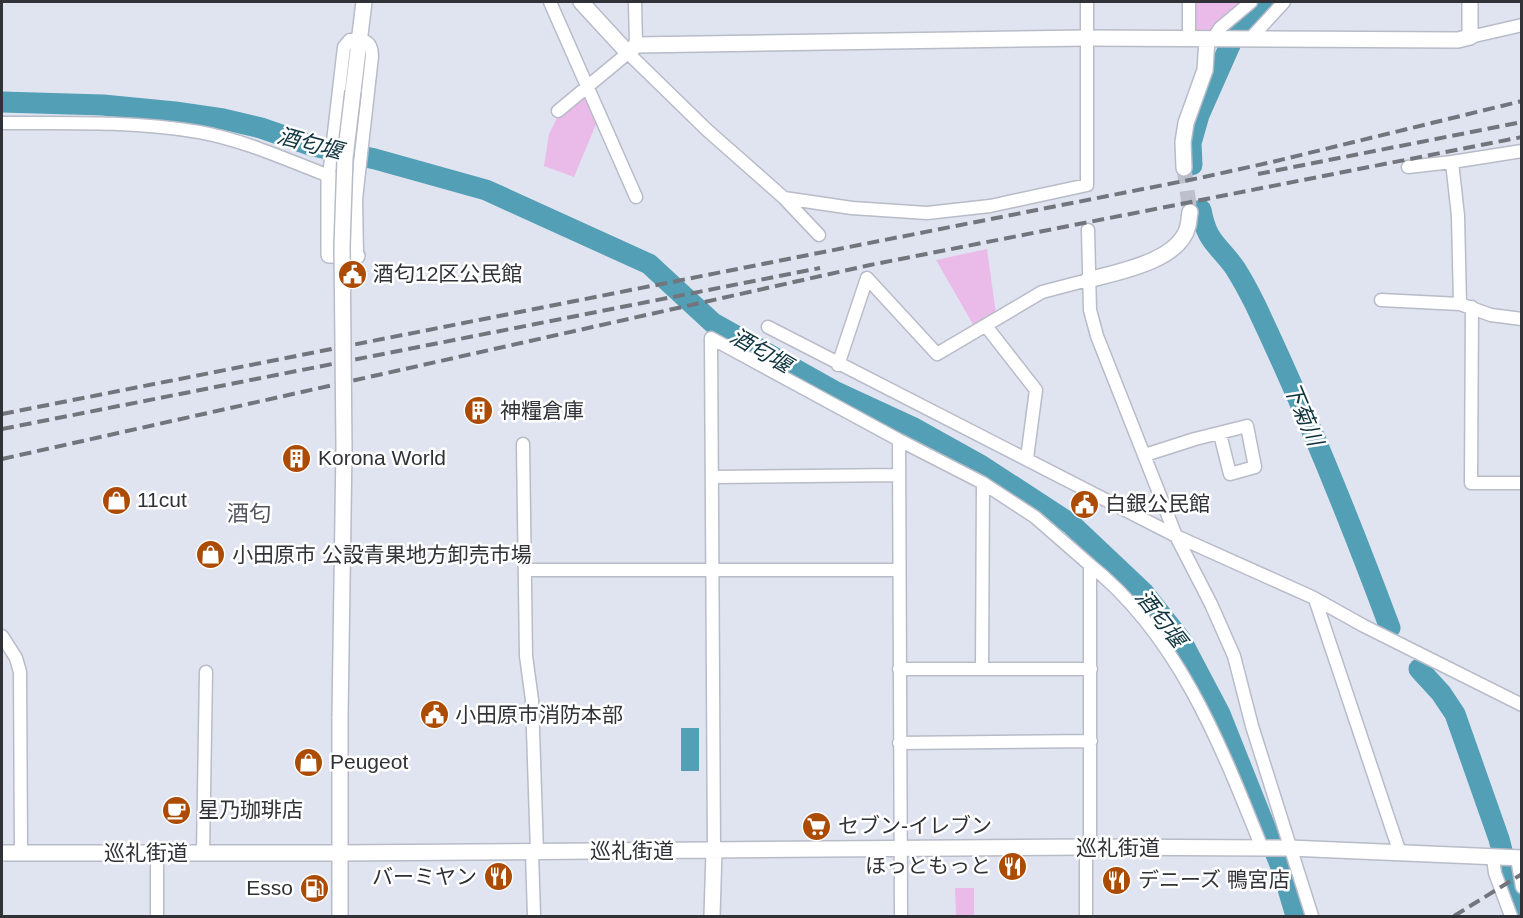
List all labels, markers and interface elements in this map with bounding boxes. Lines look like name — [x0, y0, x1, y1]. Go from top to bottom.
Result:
water label: 酒匂堰 — [275, 123, 349, 165]
public building icon: 酒匂12区公民館 — [336, 258, 368, 290]
place label: 酒匂12区公民館 — [373, 262, 522, 285]
water label: 酒匂堰 — [726, 323, 799, 380]
water label: 下菊川 — [1279, 379, 1329, 451]
building icon: 神糧倉庫 — [463, 395, 495, 427]
place label: 神糧倉庫 — [500, 399, 584, 422]
building icon: Korona World — [281, 442, 313, 474]
place label: Korona World — [318, 446, 446, 469]
shop icon: 11cut — [100, 484, 132, 516]
place label: 11cut — [137, 488, 187, 511]
public building icon: 白銀公民館 — [1068, 488, 1100, 520]
place label: 白銀公民館 — [1105, 492, 1210, 515]
district label: 酒匂 — [227, 501, 271, 526]
shop icon: 小田原市 公設青果地方卸売市場 — [195, 539, 227, 571]
place label: 小田原市 公設青果地方卸売市場 — [232, 543, 532, 566]
water label: 酒匂堰 — [1130, 585, 1193, 655]
public building icon: 小田原市消防本部 — [418, 699, 450, 731]
place label: 小田原市消防本部 — [455, 703, 623, 726]
shop icon: Peugeot — [293, 746, 325, 778]
place label: Peugeot — [330, 750, 408, 773]
cafe icon: 星乃珈琲店 — [161, 794, 193, 826]
place label: 星乃珈琲店 — [198, 798, 303, 821]
supermarket icon: セブン-イレブン — [801, 810, 833, 842]
place label: セブン-イレブン — [838, 814, 992, 837]
street label: 巡礼街道 — [1076, 836, 1160, 859]
street label: 巡礼街道 — [590, 839, 674, 862]
street label: 巡礼街道 — [104, 841, 188, 864]
restaurant icon: ほっともっと — [996, 850, 1028, 882]
place label: ほっともっと — [865, 854, 991, 877]
restaurant icon: バーミヤン — [482, 861, 514, 893]
restaurant icon: デニーズ 鴨宮店 — [1101, 864, 1133, 896]
place label: バーミヤン — [372, 865, 477, 888]
place label: デニーズ 鴨宮店 — [1138, 868, 1290, 891]
fuel station icon: Esso — [298, 872, 330, 904]
place label: Esso — [246, 876, 293, 899]

